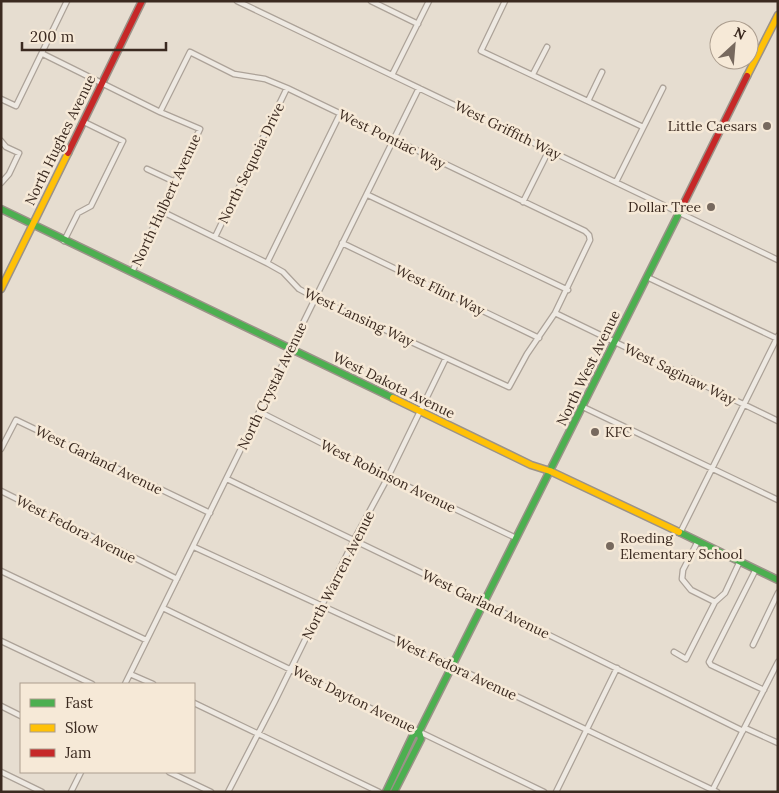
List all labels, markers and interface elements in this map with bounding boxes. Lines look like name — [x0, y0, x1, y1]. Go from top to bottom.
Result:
scale bar — [22, 20, 166, 52]
north arrow — [709, 20, 759, 70]
text: N — [731, 23, 749, 44]
text: 200 m — [30, 27, 74, 46]
street label: North Hughes Avenue — [21, 71, 100, 208]
street label: West Griffith Way — [452, 96, 565, 164]
street label: North Sequoia Drive — [214, 99, 288, 226]
street label: West Pontiac Way — [335, 105, 449, 173]
place label: Little Caesars — [668, 117, 757, 135]
marker: Little Caesars — [761, 120, 773, 132]
street label: North Hulbert Avenue — [127, 131, 205, 269]
place label: Dollar Tree — [628, 198, 701, 216]
marker: Dollar Tree — [705, 201, 717, 213]
street label: West Flint Way — [392, 261, 488, 320]
street label: West Lansing Way — [301, 284, 417, 351]
street label: North West Avenue — [552, 307, 624, 429]
street label: North Crystal Avenue — [233, 319, 311, 453]
street label: West Saginaw Way — [621, 339, 739, 409]
street label: West Dakota Avenue — [330, 348, 458, 423]
street label: West Garland Avenue — [32, 421, 166, 499]
place label: KFC — [605, 423, 632, 441]
marker: KFC — [589, 426, 601, 438]
street label: West Robinson Avenue — [317, 435, 459, 517]
street label: West Fedora Avenue — [13, 491, 139, 567]
street label: North Warren Avenue — [298, 507, 378, 642]
place label: Roeding Elementary School — [620, 529, 743, 563]
marker: Roeding Elementary School — [604, 540, 616, 552]
street label: West Garland Avenue — [419, 565, 553, 643]
street label: West Fedora Avenue — [392, 632, 520, 704]
street label: West Dayton Avenue — [289, 661, 419, 737]
legend — [20, 683, 195, 773]
text: Fast — [65, 693, 93, 712]
text: Slow — [65, 718, 98, 737]
text: Jam — [64, 743, 92, 762]

